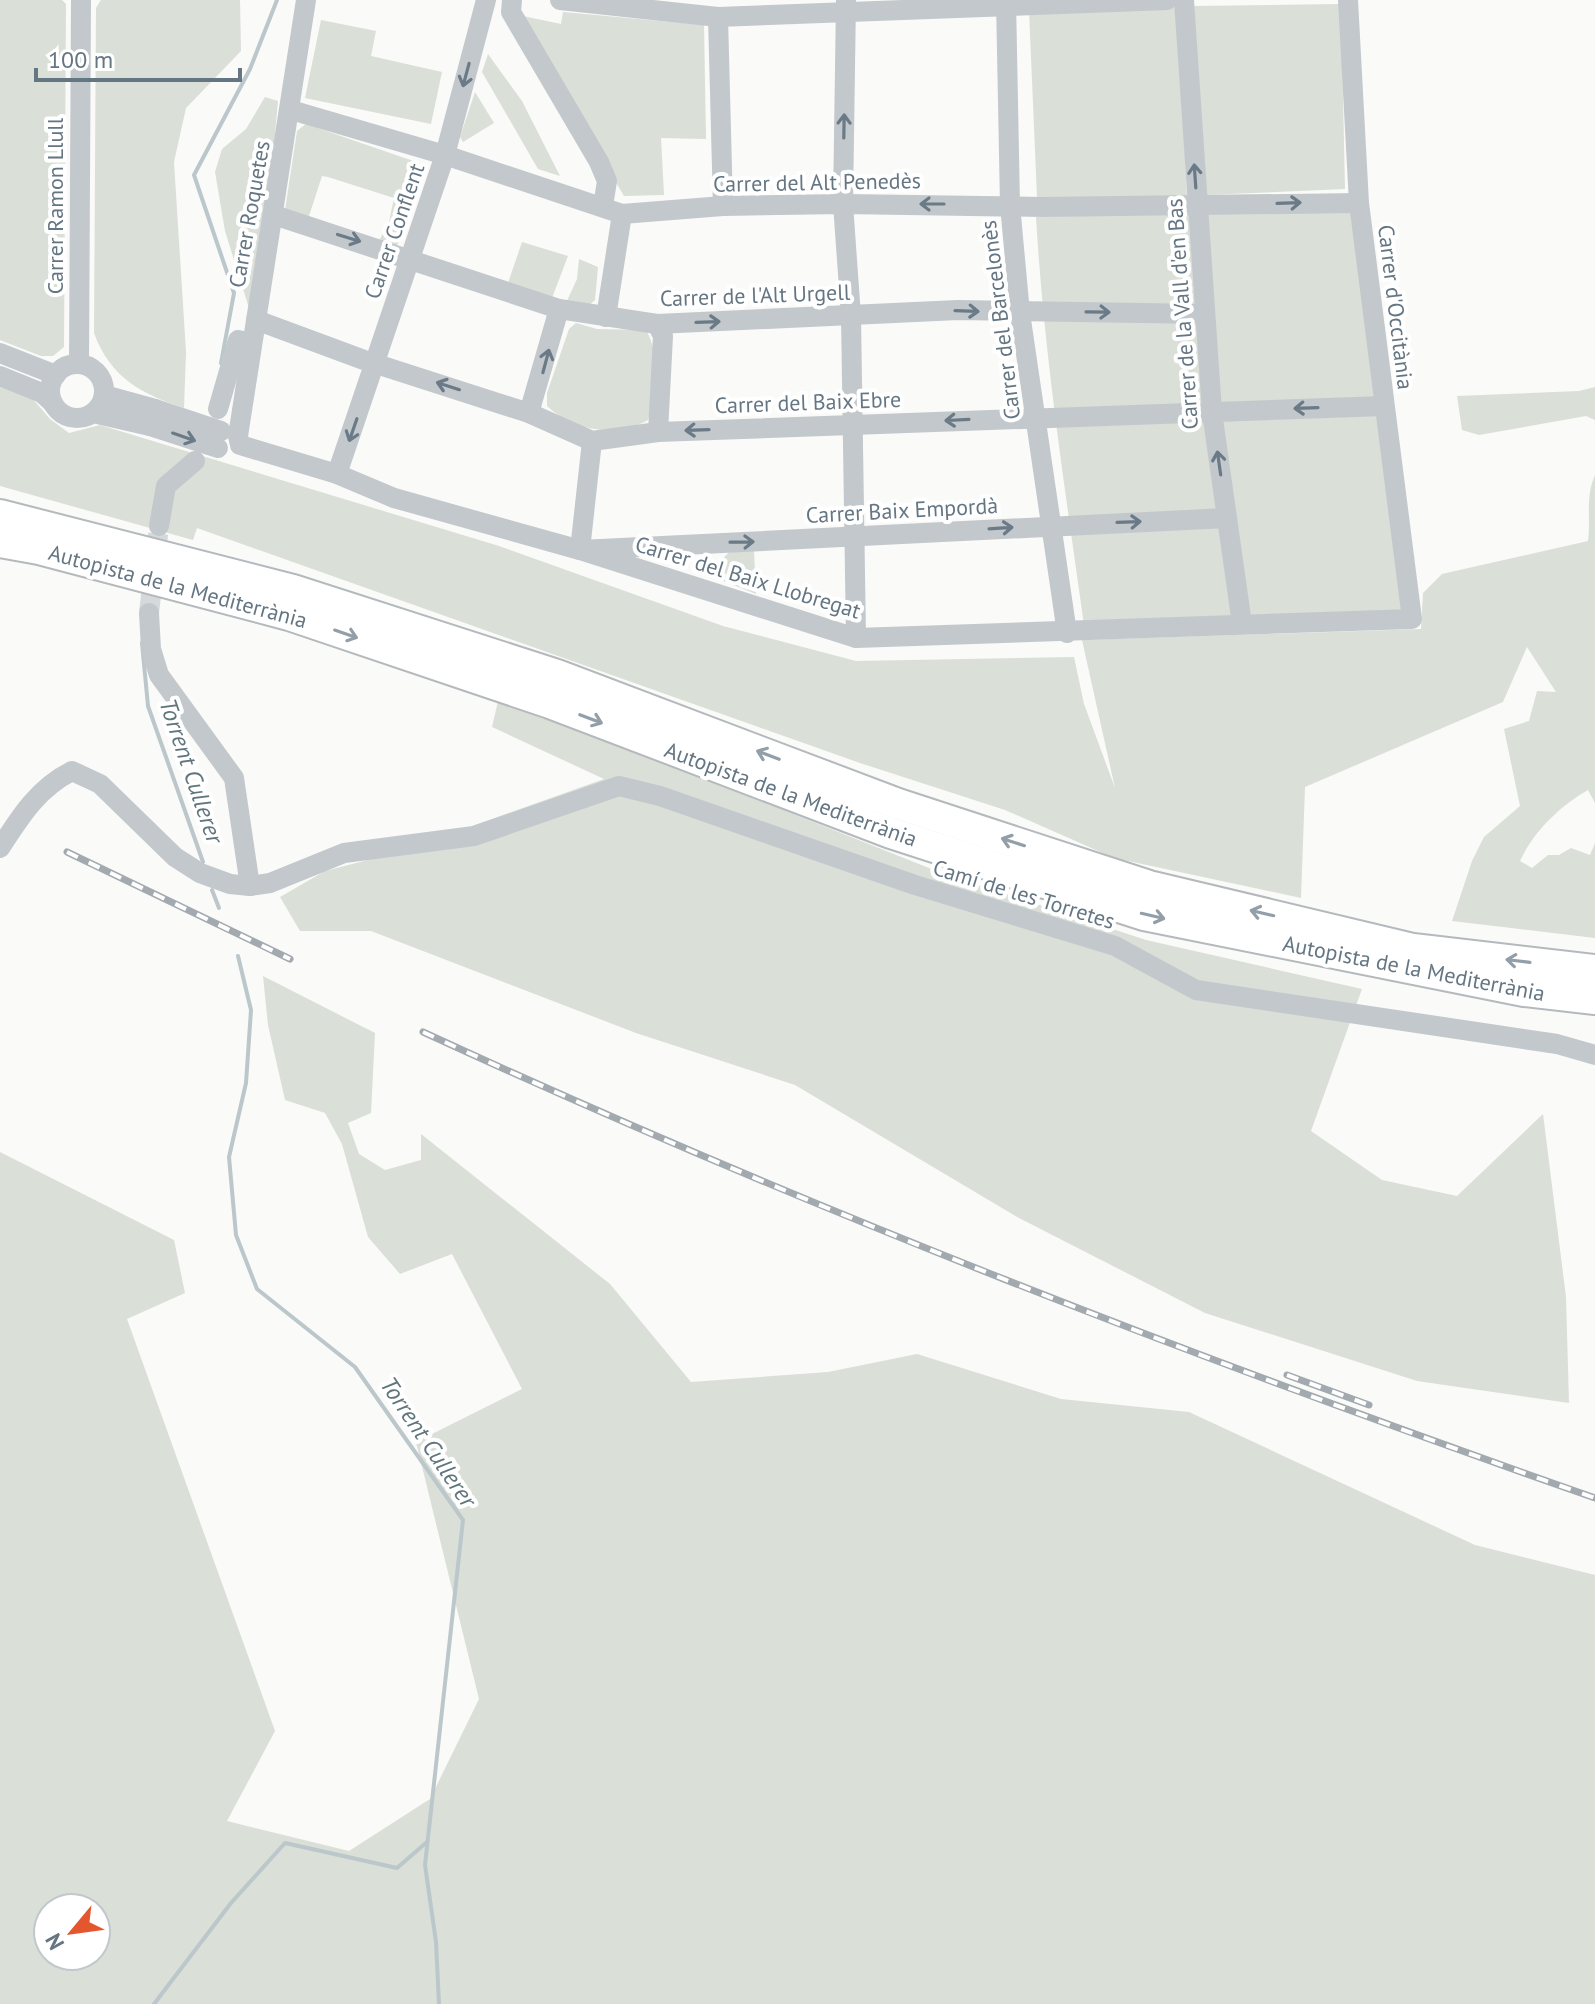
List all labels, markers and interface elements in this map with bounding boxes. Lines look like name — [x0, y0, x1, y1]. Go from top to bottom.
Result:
scale bar — [36, 32, 240, 82]
text: 100 m — [48, 44, 113, 75]
one-way arrow — [457, 62, 472, 88]
one-way arrow — [836, 113, 852, 140]
street label: Carrer Ramon Llull — [41, 117, 69, 294]
street label: Carrer Roquetes — [222, 138, 276, 290]
street label: Carrer Conflent — [358, 159, 430, 303]
one-way arrow — [1188, 163, 1203, 190]
street label: Carrer del Alt Penedès — [713, 166, 921, 198]
one-way arrow — [1275, 195, 1302, 210]
one-way arrow — [919, 196, 946, 212]
street label: Carrer de la Vall d'en Bas — [1160, 198, 1204, 430]
street label: Carrer del Barcelonès — [974, 219, 1026, 421]
street label: Carrer d'Occitània — [1372, 223, 1420, 391]
one-way arrow — [335, 231, 361, 246]
street label: Carrer de l'Alt Urgell — [659, 278, 851, 312]
one-way arrow — [953, 303, 980, 318]
one-way arrow — [1084, 305, 1111, 320]
one-way arrow — [694, 314, 721, 329]
one-way arrow — [539, 349, 554, 375]
one-way arrow — [436, 378, 461, 393]
street label: Carrer del Baix Ebre — [714, 385, 902, 419]
one-way arrow — [1293, 401, 1320, 416]
one-way arrow — [944, 413, 971, 428]
one-way arrow — [345, 417, 360, 442]
one-way arrow — [684, 423, 711, 438]
one-way arrow — [172, 431, 197, 446]
one-way arrow — [1211, 451, 1226, 476]
street label: Carrer Baix Empordà — [805, 491, 999, 529]
one-way arrow — [1115, 514, 1142, 529]
one-way arrow — [987, 520, 1014, 535]
street label: Carrer del Baix Llobregat — [632, 529, 865, 625]
one-way arrow — [728, 534, 755, 549]
street label: Autopista de la Mediterrània — [46, 538, 310, 634]
one-way arrow — [333, 627, 358, 642]
water label: Torrent Cullerer — [152, 695, 231, 849]
one-way arrow — [578, 713, 603, 727]
street label: Autopista de la Mediterrània — [661, 735, 921, 853]
one-way arrow — [756, 747, 781, 761]
one-way arrow — [1000, 833, 1025, 848]
street label: Camí de les Torretes — [930, 853, 1118, 935]
one-way arrow — [1250, 905, 1276, 920]
one-way arrow — [1140, 909, 1166, 924]
street label: Autopista de la Mediterrània — [1280, 929, 1548, 1007]
one-way arrow — [1505, 953, 1531, 968]
water label: Torrent Cullerer — [373, 1371, 485, 1515]
north arrow — [32, 1892, 112, 1972]
text: N — [39, 1929, 70, 1955]

